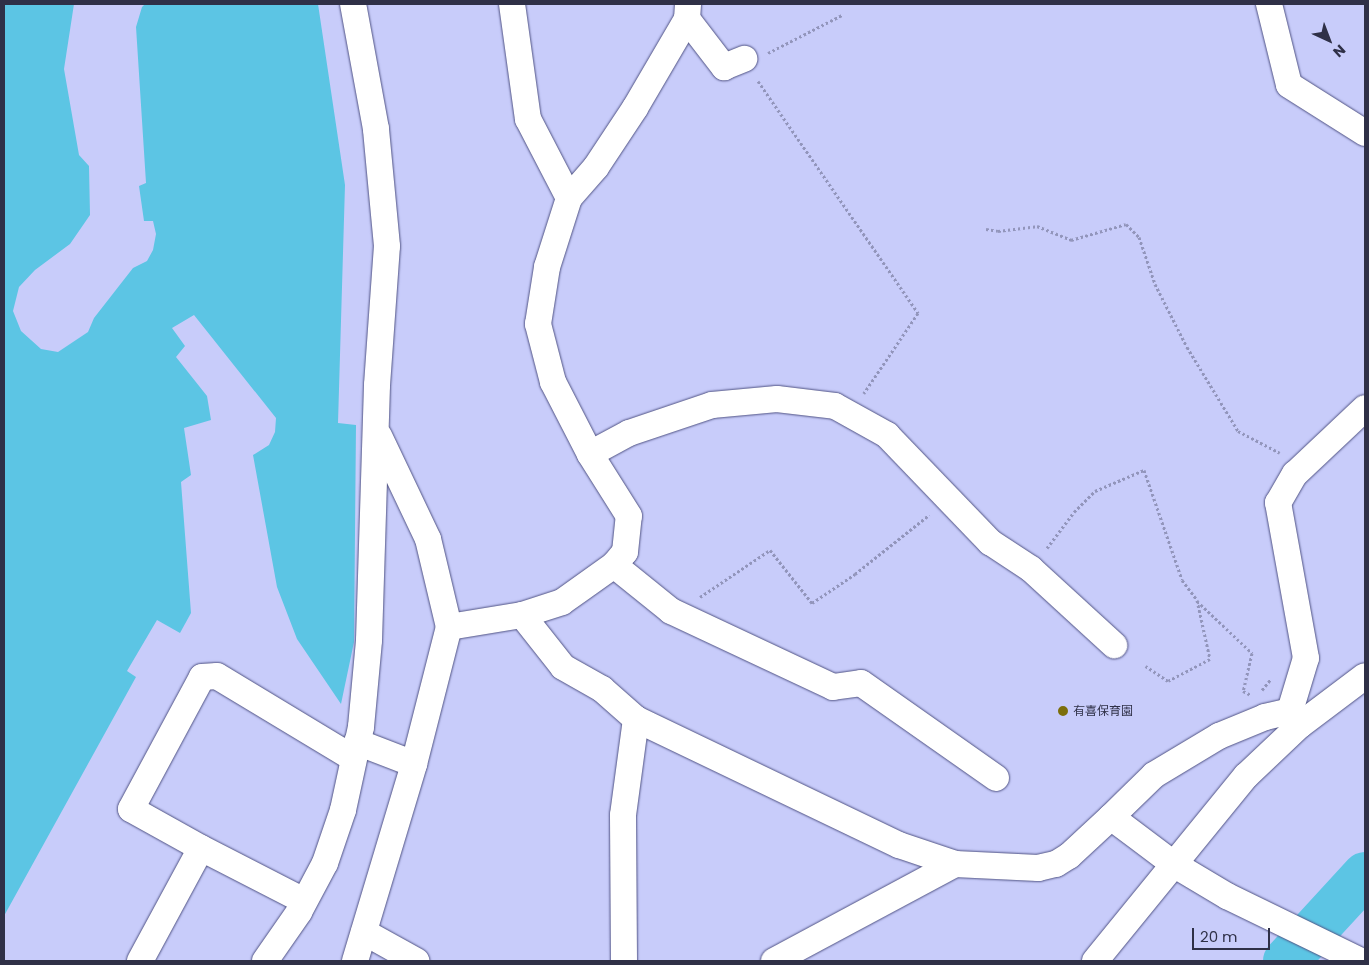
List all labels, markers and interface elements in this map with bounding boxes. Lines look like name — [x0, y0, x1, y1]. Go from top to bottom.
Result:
north arrow — [1304, 15, 1354, 65]
text: N — [1329, 40, 1350, 62]
place label: 有喜保育園 — [1073, 704, 1133, 718]
marker: 有喜保育園 — [1057, 705, 1069, 717]
scale bar — [1194, 918, 1272, 950]
text: 20 m — [1200, 926, 1238, 947]

